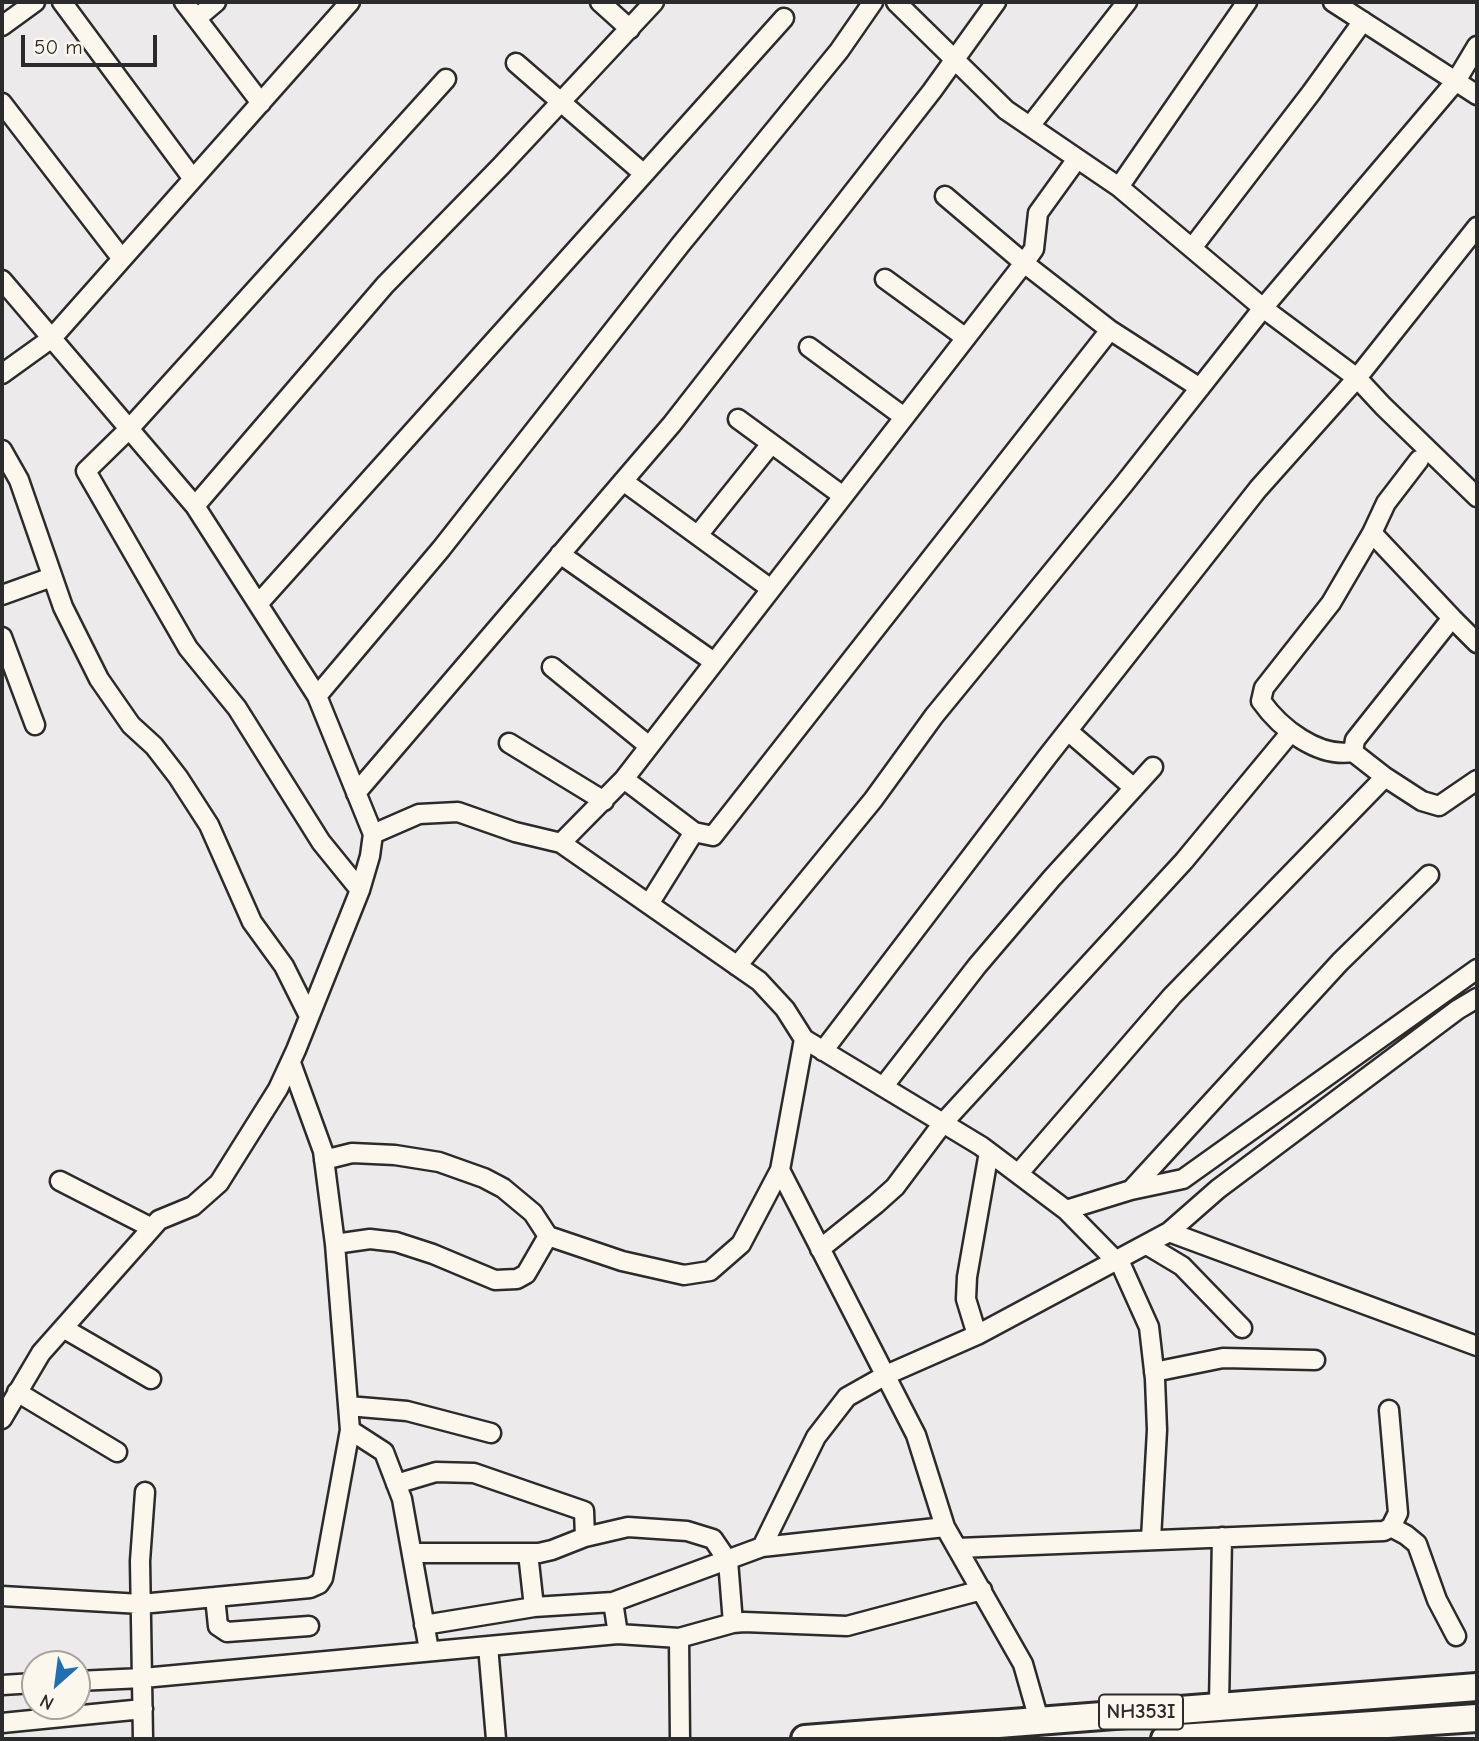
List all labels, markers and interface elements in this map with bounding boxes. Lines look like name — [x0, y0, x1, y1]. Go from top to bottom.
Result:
scale bar — [24, 21, 161, 65]
text: 50 m — [34, 35, 83, 59]
north arrow — [21, 1650, 91, 1720]
text: N — [36, 1689, 58, 1714]
road number: NH353I — [1099, 1694, 1183, 1730]

